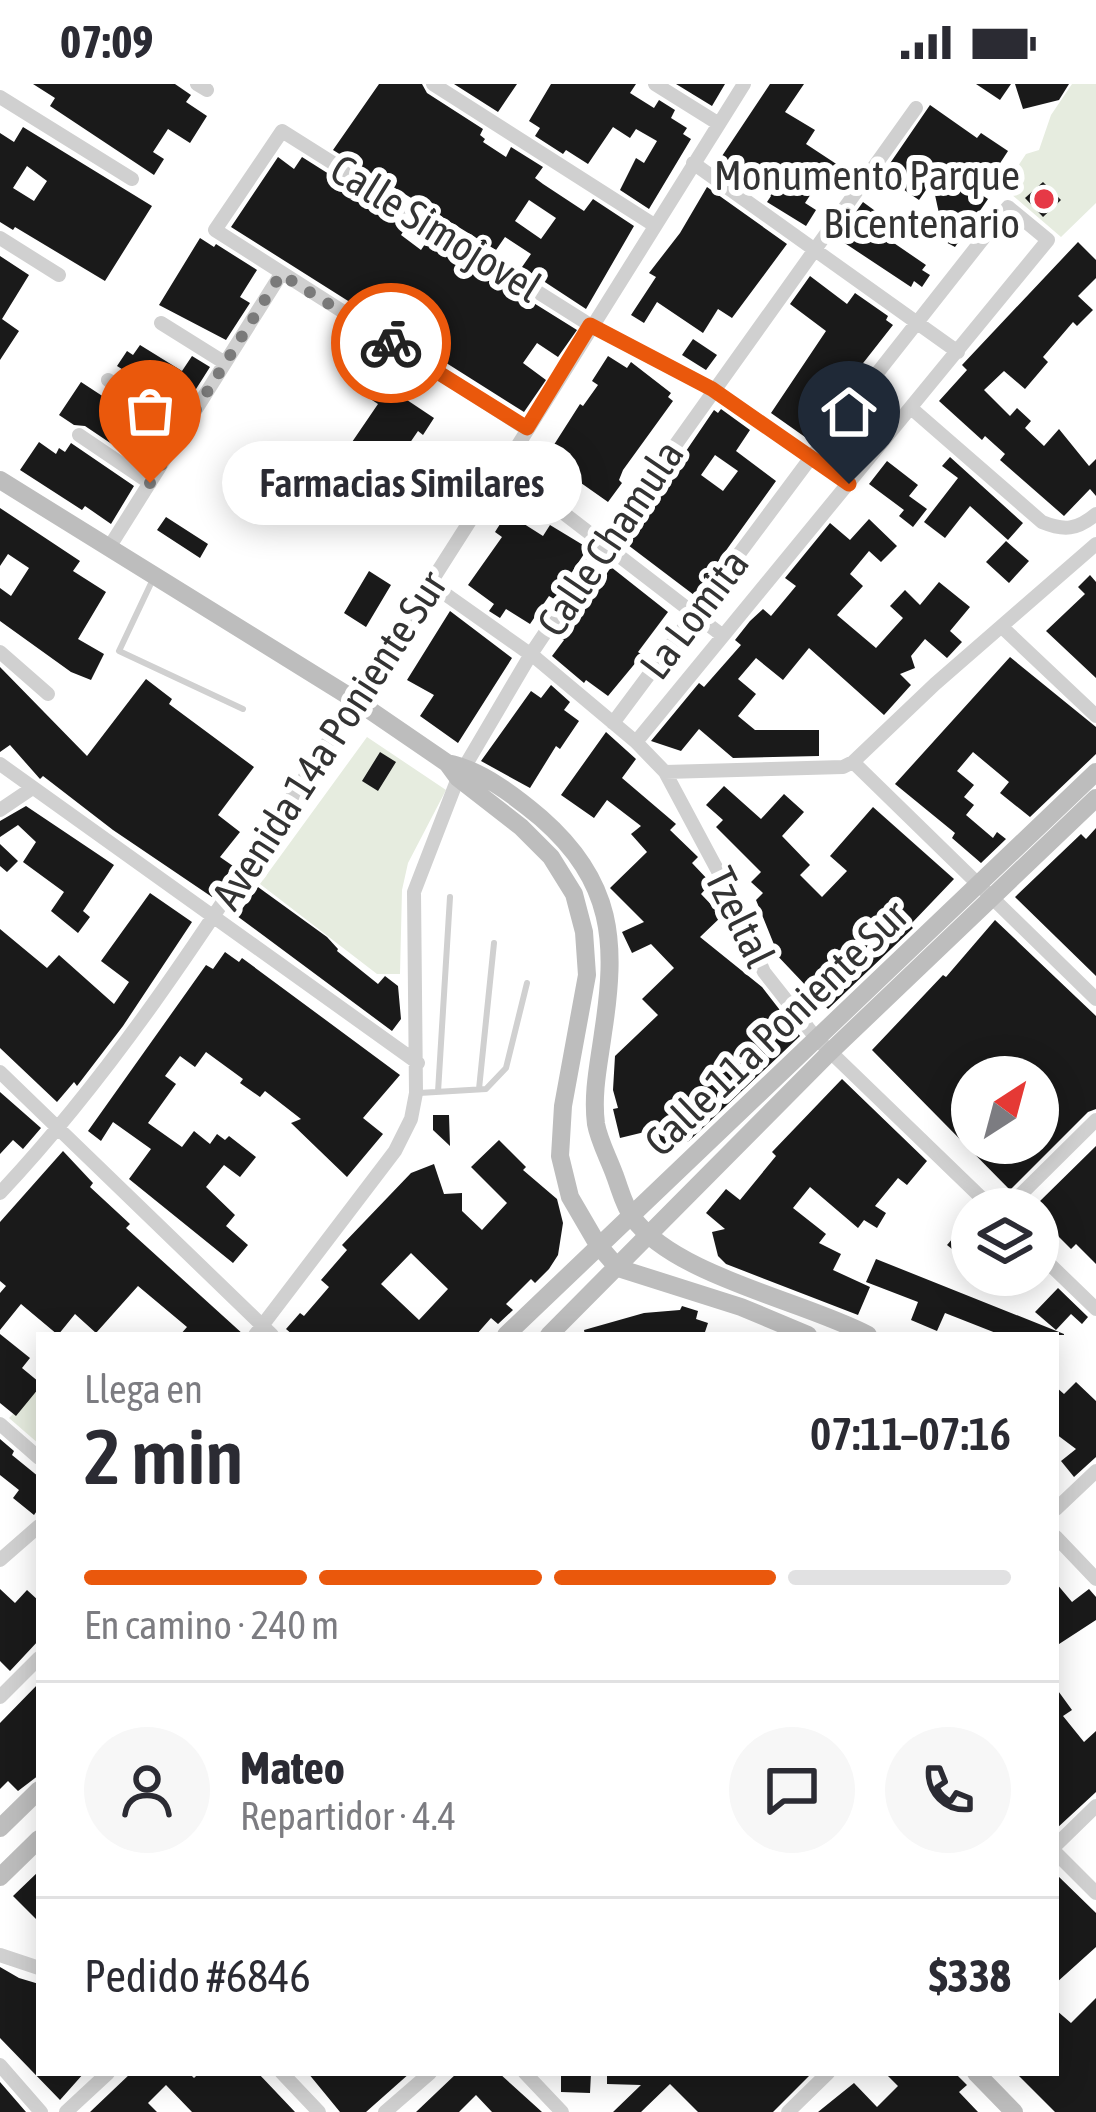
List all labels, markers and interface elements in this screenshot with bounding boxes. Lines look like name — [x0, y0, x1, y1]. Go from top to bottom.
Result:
text: 07:09 — [60, 16, 154, 68]
street label: Calle Simojovel — [322, 144, 550, 312]
place label: Monumento Parque Bicentenario — [714, 151, 1020, 247]
marker: Monumento Parque Bicentenario — [1031, 186, 1057, 212]
courier — [331, 283, 451, 403]
icon: bike — [358, 310, 424, 376]
pin — [99, 360, 201, 483]
pin — [798, 361, 900, 484]
icon: bag — [117, 378, 183, 444]
icon: home — [816, 379, 882, 445]
street label: Calle Chamula — [527, 431, 693, 645]
callout: Farmacias Similares — [222, 441, 582, 525]
text: Farmacias Similares — [259, 461, 545, 505]
street label: La Lomita — [630, 540, 758, 688]
street label: Avenida 14a Poniente Sur — [202, 562, 456, 918]
street label: Tzeltal — [696, 860, 784, 974]
street label: Calle 11a Poniente Sur — [635, 890, 918, 1165]
north arrow — [951, 1056, 1059, 1164]
map controls — [951, 1056, 1059, 1296]
button: layers — [951, 1188, 1059, 1296]
text: Llega en — [84, 1367, 203, 1411]
text: 07:11–07:16 — [810, 1408, 1011, 1460]
text: 2 min — [84, 1411, 243, 1501]
text: En camino · 240 m — [84, 1603, 339, 1647]
button: person — [84, 1727, 210, 1853]
button: chat — [729, 1727, 855, 1853]
button: phone — [885, 1727, 1011, 1853]
text: Mateo — [240, 1742, 345, 1794]
text: Repartidor · 4.4 — [240, 1794, 456, 1838]
text: Pedido #6846 — [84, 1950, 311, 2002]
text: $338 — [929, 1950, 1011, 2002]

